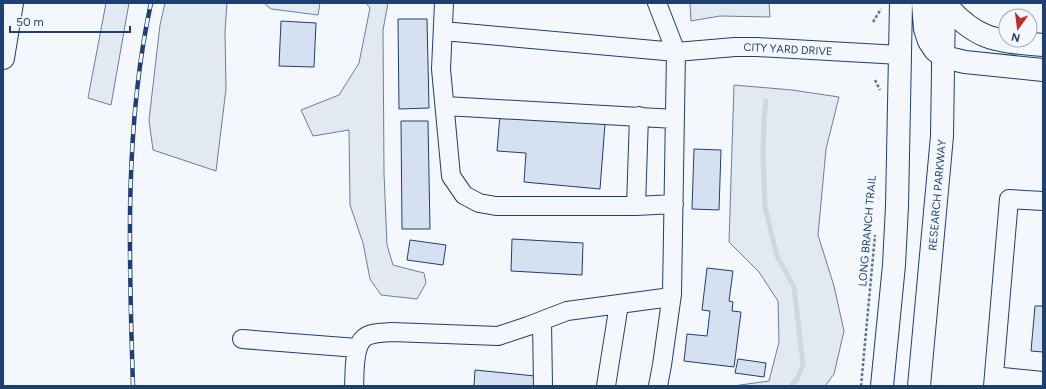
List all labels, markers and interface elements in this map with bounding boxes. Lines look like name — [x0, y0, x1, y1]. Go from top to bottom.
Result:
scale bar — [10, 8, 130, 34]
north arrow — [998, 8, 1038, 48]
text: 50 m — [16, 15, 44, 29]
text: N — [1010, 30, 1021, 45]
street label: CITY YARD DRIVE — [743, 41, 833, 58]
street label: RESEARCH PARKWAY — [926, 139, 949, 251]
street label: LONG BRANCH TRAIL — [856, 175, 879, 287]

